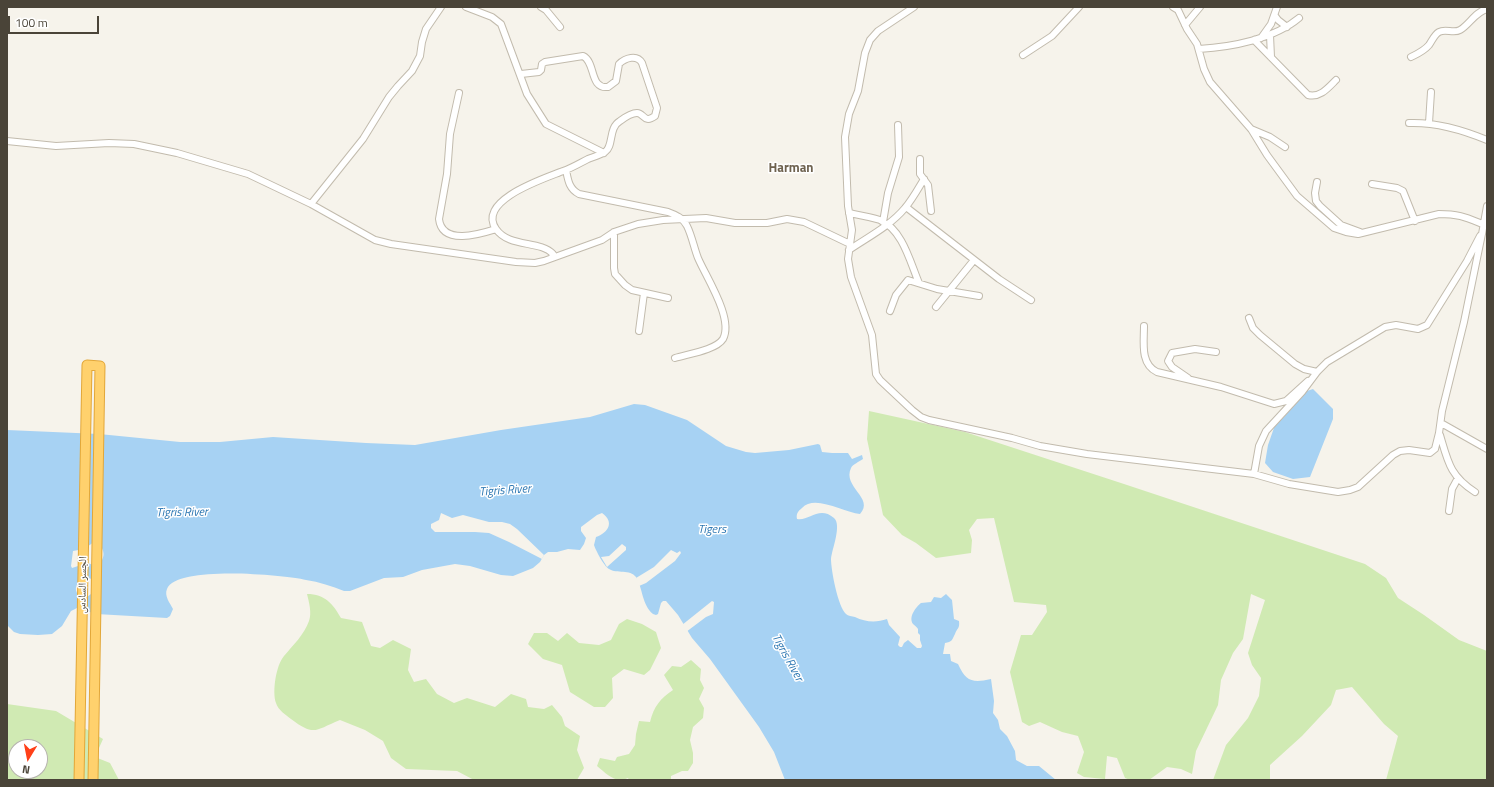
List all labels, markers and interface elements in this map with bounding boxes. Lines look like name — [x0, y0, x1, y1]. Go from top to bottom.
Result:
scale bar — [10, 8, 101, 34]
text: 100 m — [15, 13, 48, 32]
district label: Harman — [768, 161, 814, 177]
water label: Tigris River — [479, 482, 531, 500]
water label: Tigris River — [156, 505, 208, 521]
water label: Tigers — [698, 523, 726, 537]
street label: الجسر السادس — [76, 556, 90, 614]
water label: Tigris River — [768, 632, 806, 684]
north arrow — [8, 739, 48, 779]
text: N — [21, 761, 31, 778]

